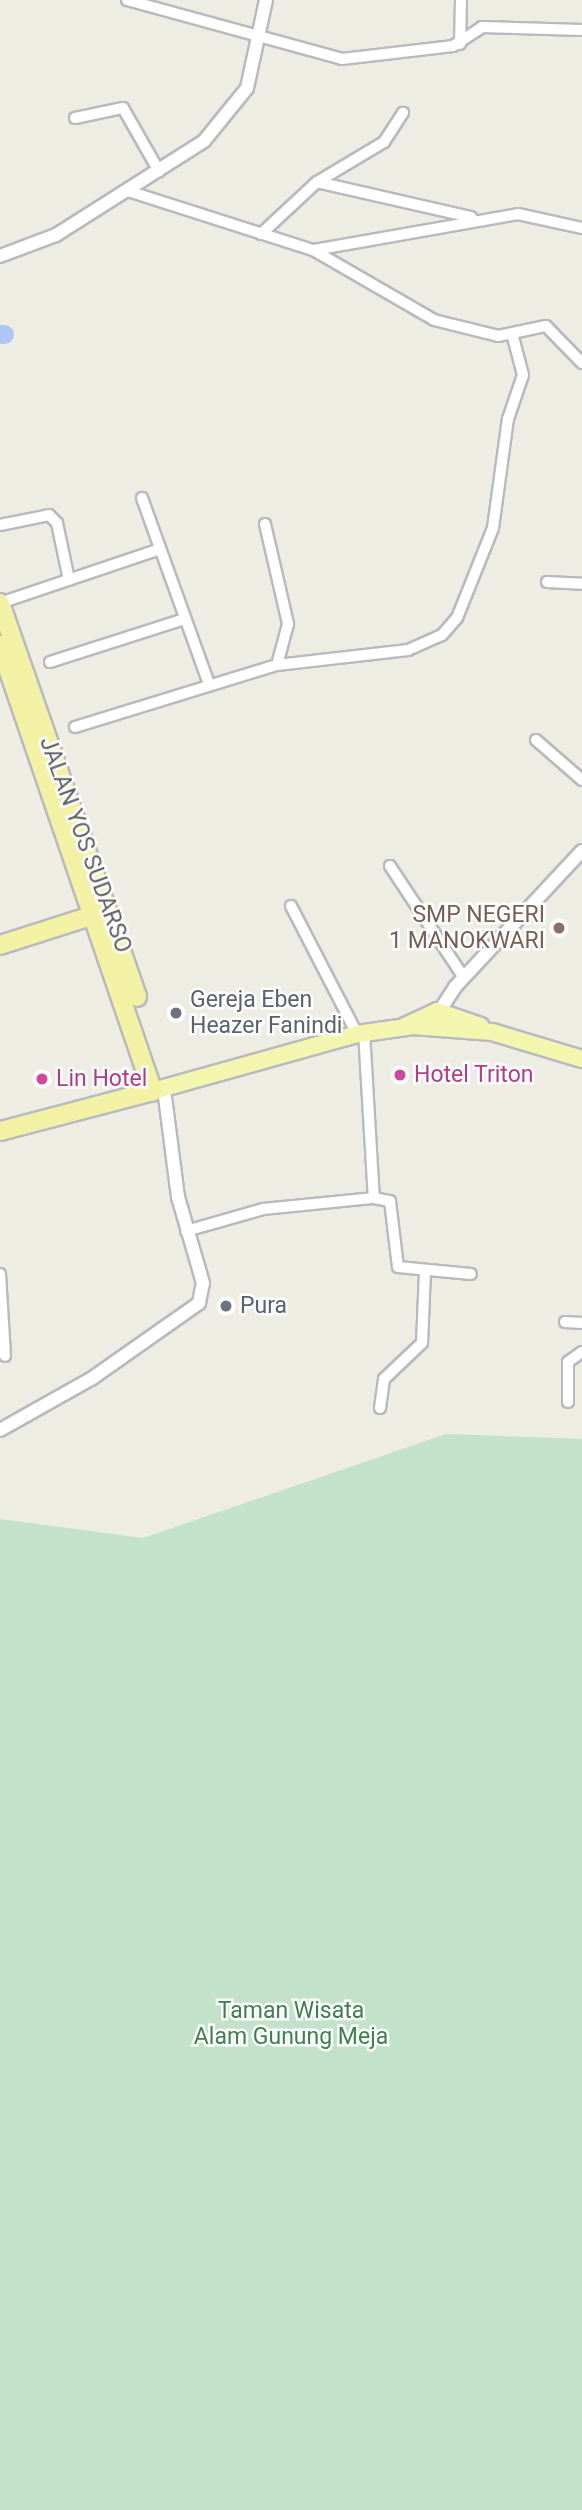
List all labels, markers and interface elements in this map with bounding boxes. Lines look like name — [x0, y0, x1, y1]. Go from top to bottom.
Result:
street label: JALAN YOS SUDARSO — [33, 733, 137, 957]
place label: SMP NEGERI 1 MANOKWARI — [389, 901, 545, 955]
marker: SMP NEGERI 1 MANOKWARI — [551, 920, 567, 936]
place label: Gereja Eben Heazer Fanindi — [190, 986, 342, 1040]
marker: Gereja Eben Heazer Fanindi — [168, 1005, 184, 1021]
place label: Hotel Triton — [414, 1061, 534, 1089]
place label: Lin Hotel — [56, 1065, 147, 1093]
marker: Hotel Triton — [392, 1067, 408, 1083]
marker: Lin Hotel — [34, 1071, 50, 1087]
place label: Pura — [240, 1292, 287, 1320]
marker: Pura — [218, 1298, 234, 1314]
park label: Taman Wisata Alam Gunung Meja — [194, 1997, 388, 2051]

